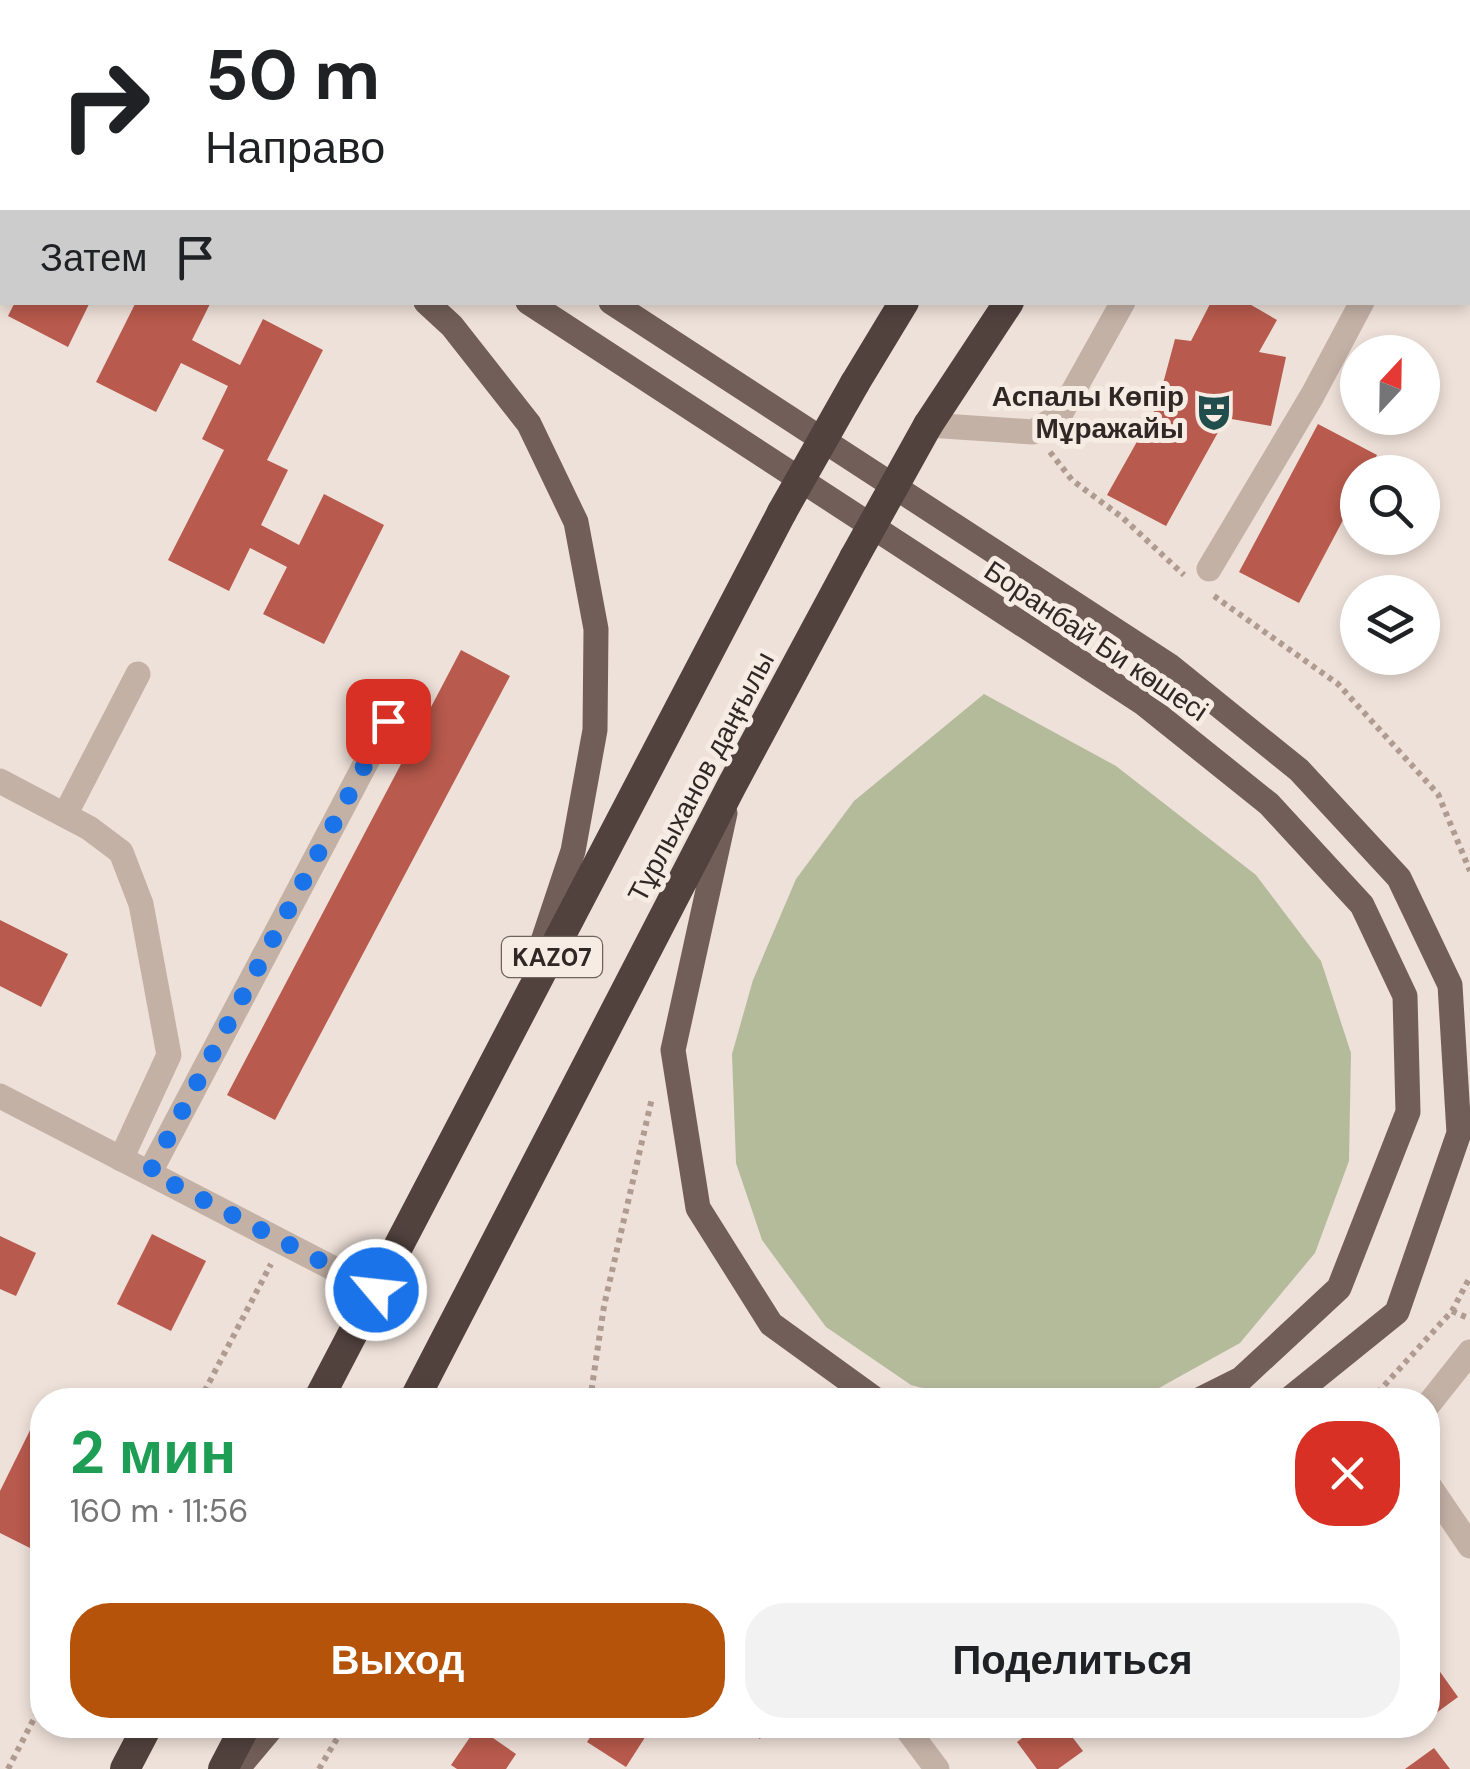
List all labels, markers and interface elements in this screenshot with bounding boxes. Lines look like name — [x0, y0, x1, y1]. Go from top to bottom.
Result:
text: 50 m — [205, 30, 380, 121]
icon: right — [40, 40, 170, 170]
text: Направо — [205, 118, 385, 177]
icon: arrive — [168, 230, 223, 285]
text: Затем — [40, 233, 148, 283]
north arrow — [1340, 335, 1440, 435]
map controls — [1340, 335, 1440, 675]
place label: Аспалы Көпір Мұражайы — [992, 378, 1184, 447]
theatre icon: Аспалы Көпір Мұражайы — [1193, 391, 1235, 433]
button: search — [1340, 455, 1440, 555]
street label: Боранбай Би көшесі — [977, 552, 1215, 730]
button: layers — [1340, 575, 1440, 675]
street label: Тұрлыханов даңғылы — [619, 645, 783, 909]
pin — [346, 679, 431, 764]
icon: arrive — [361, 694, 416, 749]
road number: KAZ07 — [502, 937, 602, 977]
position arrow — [324, 1238, 428, 1342]
text: 2 мин — [70, 1413, 236, 1492]
button: close — [1295, 1421, 1400, 1526]
text: 160 m · 11:56 — [70, 1490, 248, 1532]
button: Выход — [70, 1603, 725, 1718]
button: Поделиться — [745, 1603, 1400, 1718]

